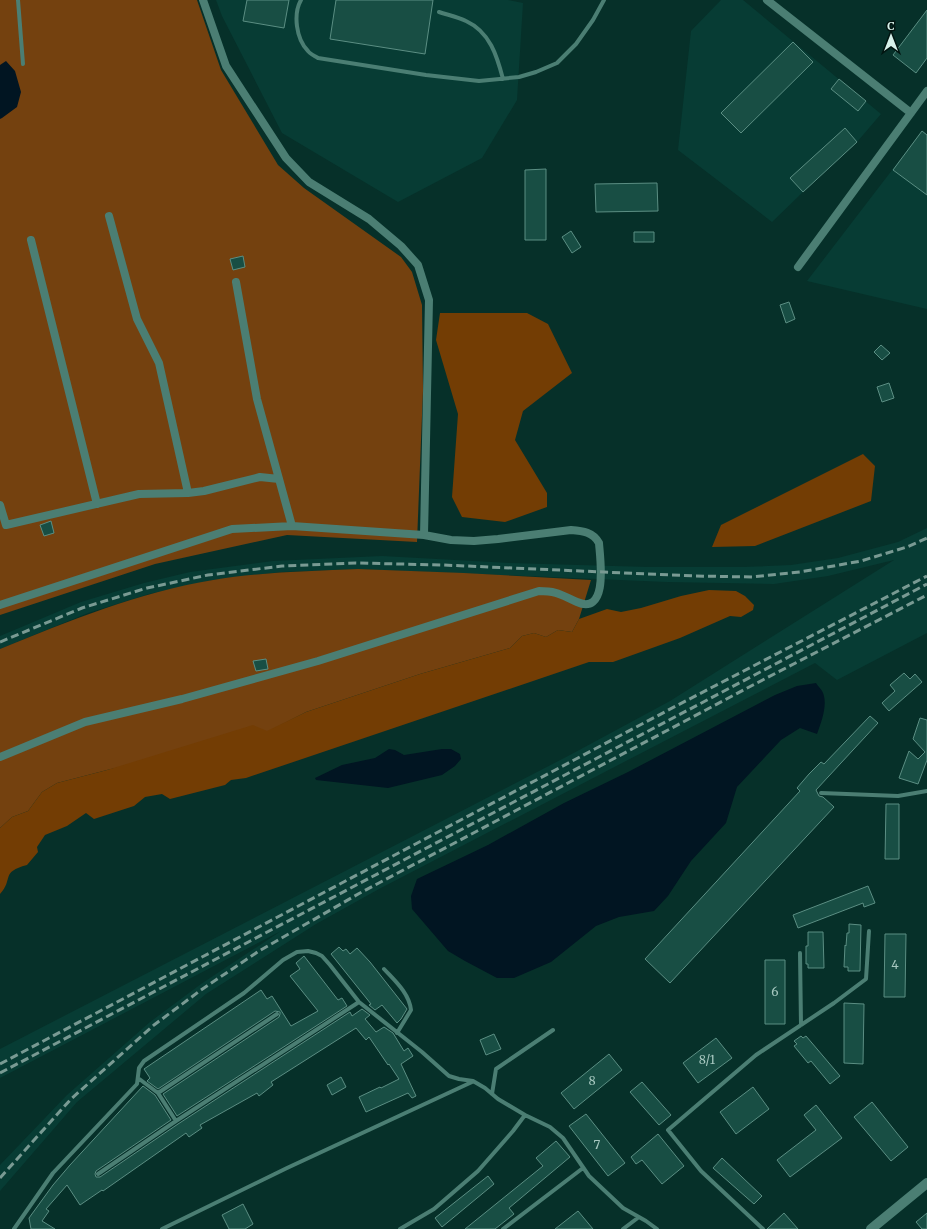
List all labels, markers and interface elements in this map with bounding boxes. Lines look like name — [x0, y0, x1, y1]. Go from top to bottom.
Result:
north arrow — [871, 16, 911, 56]
text: С — [887, 19, 895, 33]
house number: 4 — [891, 957, 899, 972]
house number: 6 — [771, 984, 779, 999]
house number: 8/1 — [699, 1052, 716, 1067]
house number: 8 — [588, 1073, 596, 1088]
house number: 7 — [594, 1137, 601, 1152]

